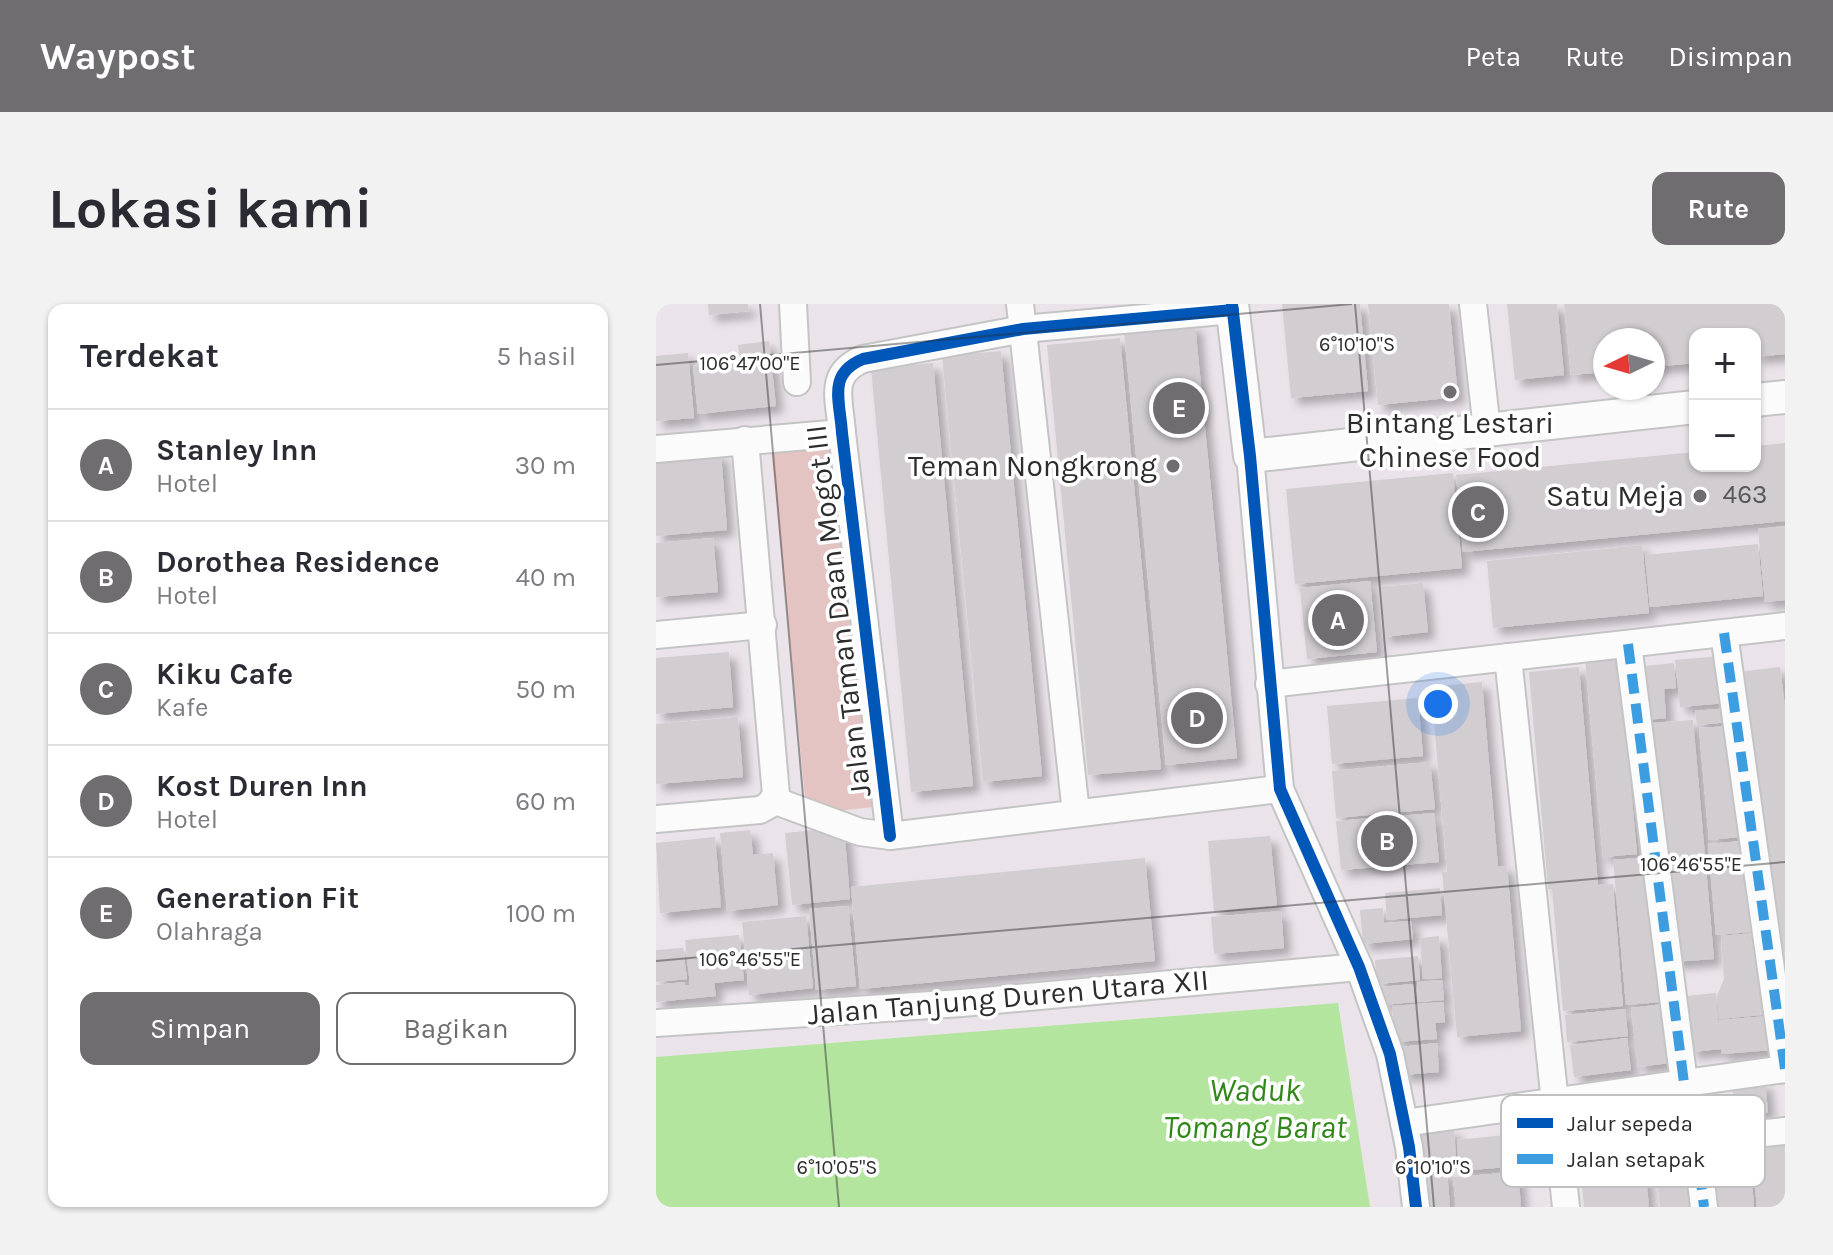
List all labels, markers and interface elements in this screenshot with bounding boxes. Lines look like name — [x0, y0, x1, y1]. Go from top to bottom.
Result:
text: Waypost — [40, 34, 196, 79]
text: Peta — [1465, 40, 1521, 73]
text: Rute — [1565, 40, 1624, 73]
text: Disimpan — [1668, 40, 1793, 73]
button: Rute — [1652, 172, 1785, 245]
text: Lokasi kami — [48, 176, 373, 241]
north arrow — [1593, 328, 1665, 400]
map controls — [1689, 328, 1761, 472]
button: + — [1689, 328, 1761, 400]
text: 6°10'10"S — [1319, 333, 1395, 356]
text: Terdekat — [80, 336, 219, 376]
text: 5 hasil — [496, 341, 576, 372]
text: 106°47'00"E — [699, 352, 801, 375]
pin: E — [1153, 378, 1205, 438]
marker: Bintang Lestari Chinese Food — [1441, 383, 1459, 401]
button: − — [1689, 400, 1761, 472]
place label: Bintang Lestari Chinese Food — [1346, 405, 1554, 475]
street label: Jalan Taman Daan Mogot III — [797, 423, 879, 799]
text: Stanley Inn — [156, 432, 317, 468]
place label: Teman Nongkrong — [908, 448, 1157, 484]
text: A — [98, 450, 114, 481]
text: 30 m — [515, 450, 576, 481]
marker: Teman Nongkrong — [1164, 457, 1182, 475]
text: Hotel — [156, 468, 218, 499]
place label: Satu Meja — [1546, 478, 1684, 514]
house number: 463 — [1723, 479, 1767, 510]
pin: C — [1452, 482, 1504, 542]
marker: Satu Meja — [1691, 487, 1709, 505]
text: Dorothea Residence — [156, 544, 440, 580]
text: B — [98, 562, 114, 593]
text: 40 m — [516, 562, 576, 593]
text: Hotel — [156, 580, 218, 611]
pin: A — [1312, 590, 1364, 650]
text: Kiku Cafe — [156, 656, 293, 692]
text: C — [98, 674, 114, 705]
text: 50 m — [515, 674, 576, 705]
your location — [1418, 684, 1458, 724]
pin: D — [1171, 688, 1223, 748]
text: Kafe — [156, 692, 208, 723]
text: Kost Duren Inn — [156, 768, 368, 804]
text: D — [97, 786, 115, 817]
text: 60 m — [515, 786, 576, 817]
text: Hotel — [156, 804, 218, 835]
pin: B — [1361, 811, 1413, 871]
text: 106°46'55"E — [1640, 853, 1742, 876]
text: Generation Fit — [156, 880, 359, 916]
text: E — [98, 898, 114, 929]
text: 100 m — [506, 898, 576, 929]
text: Olahraga — [156, 916, 263, 947]
text: 106°46'55"E — [699, 948, 801, 971]
street label: Jalan Tanjung Duren Utara XII — [806, 962, 1210, 1032]
button: Simpan — [80, 992, 320, 1065]
button: Bagikan — [336, 992, 576, 1065]
water label: Waduk Tomang Barat — [1163, 1072, 1348, 1146]
legend — [1501, 1095, 1765, 1187]
text: Jalur sepeda — [1567, 1111, 1693, 1137]
text: Jalan setapak — [1567, 1147, 1705, 1173]
text: 6°10'05"S — [797, 1156, 877, 1179]
text: 6°10'10"S — [1395, 1156, 1471, 1179]

